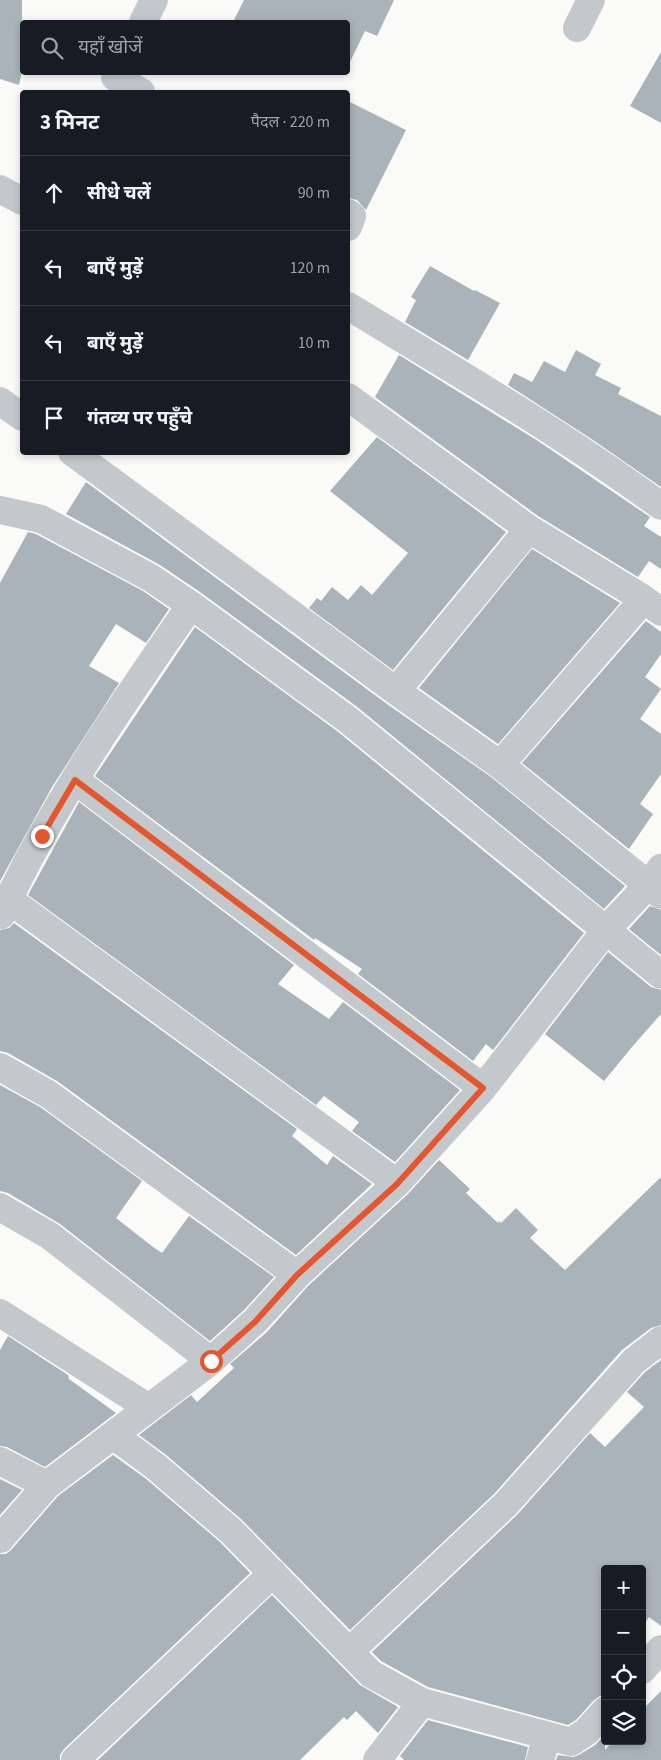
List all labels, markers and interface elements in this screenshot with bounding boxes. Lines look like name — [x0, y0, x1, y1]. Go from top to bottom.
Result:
search box — [20, 20, 350, 75]
icon: search — [38, 34, 66, 62]
text: यहाँ खोजें — [78, 34, 142, 61]
text: 3 मिनट — [40, 107, 99, 137]
text: पैदल · 220 m — [251, 111, 330, 133]
icon: ahead — [40, 179, 68, 207]
text: सीधे चलें — [87, 180, 151, 207]
text: 90 m — [298, 182, 330, 204]
icon: left — [40, 254, 68, 282]
text: बाएँ मुड़ें — [87, 255, 143, 282]
text: 120 m — [290, 257, 330, 279]
icon: left — [40, 329, 68, 357]
text: बाएँ मुड़ें — [87, 330, 143, 357]
text: 10 m — [298, 332, 330, 354]
icon: arrive — [40, 404, 68, 432]
text: गंतव्य पर पहुँचे — [87, 405, 192, 432]
route end — [31, 825, 54, 848]
route start — [200, 1350, 223, 1373]
map controls — [601, 1565, 646, 1745]
button: + — [601, 1565, 646, 1610]
button: − — [601, 1610, 646, 1655]
button: locate — [601, 1655, 646, 1700]
button: layers — [601, 1700, 646, 1745]

